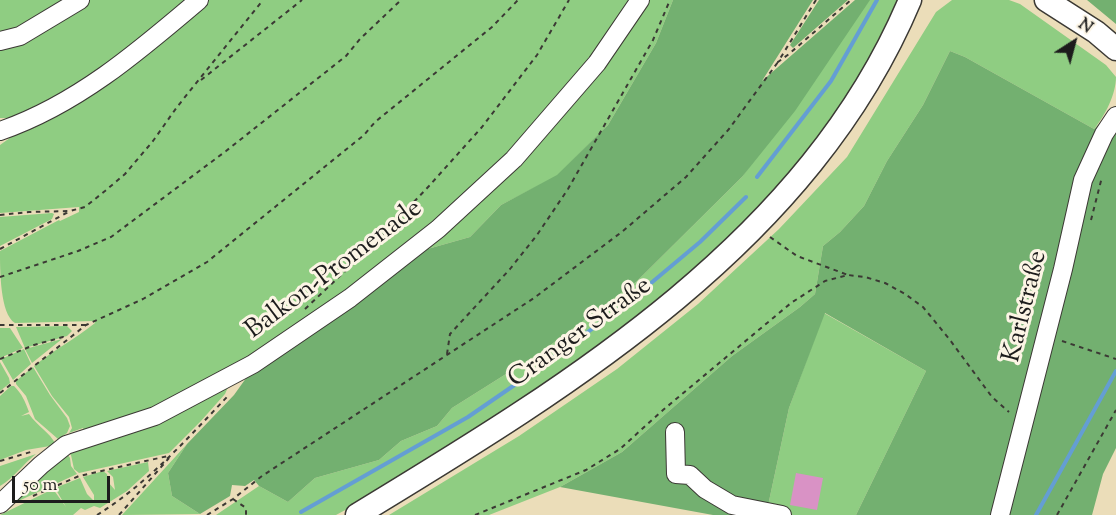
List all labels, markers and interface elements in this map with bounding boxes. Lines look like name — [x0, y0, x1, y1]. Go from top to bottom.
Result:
north arrow — [1044, 12, 1104, 72]
text: N — [1073, 14, 1097, 40]
street label: Balkon-Promenade — [241, 194, 429, 348]
street label: Karlstraße — [998, 248, 1056, 366]
street label: Cranger Straße — [503, 272, 659, 396]
scale bar — [15, 464, 112, 502]
text: 50 m — [23, 473, 57, 499]

